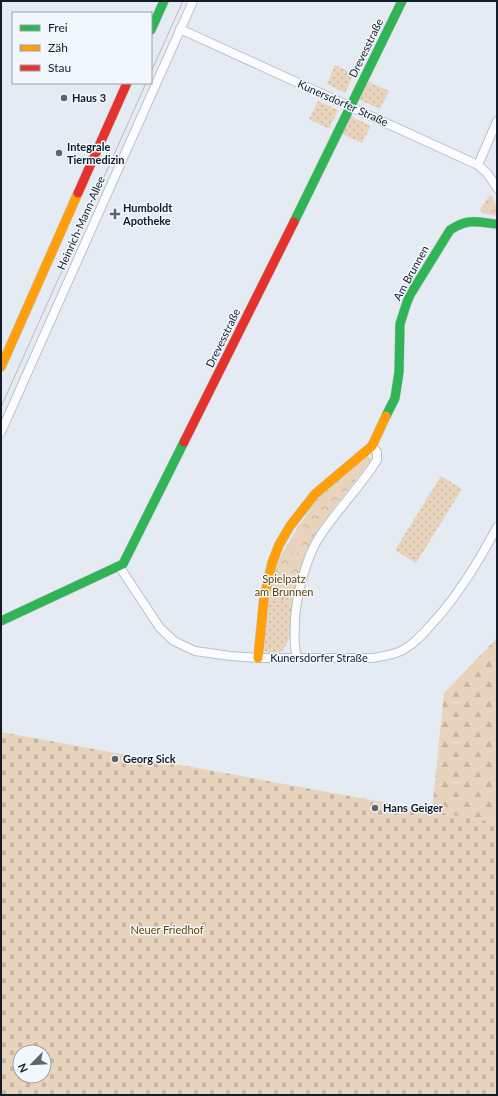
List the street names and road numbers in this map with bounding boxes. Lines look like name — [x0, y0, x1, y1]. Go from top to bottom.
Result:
street label: Drevesstraße — [346, 16, 386, 79]
street label: Kunersdorfer Straße — [296, 77, 391, 128]
street label: Heinrich-Mann-Allee — [54, 174, 107, 272]
street label: Am Brunnen — [390, 243, 431, 302]
street label: Drevesstraße — [203, 306, 243, 369]
street label: Kunersdorfer Straße — [270, 651, 368, 664]

